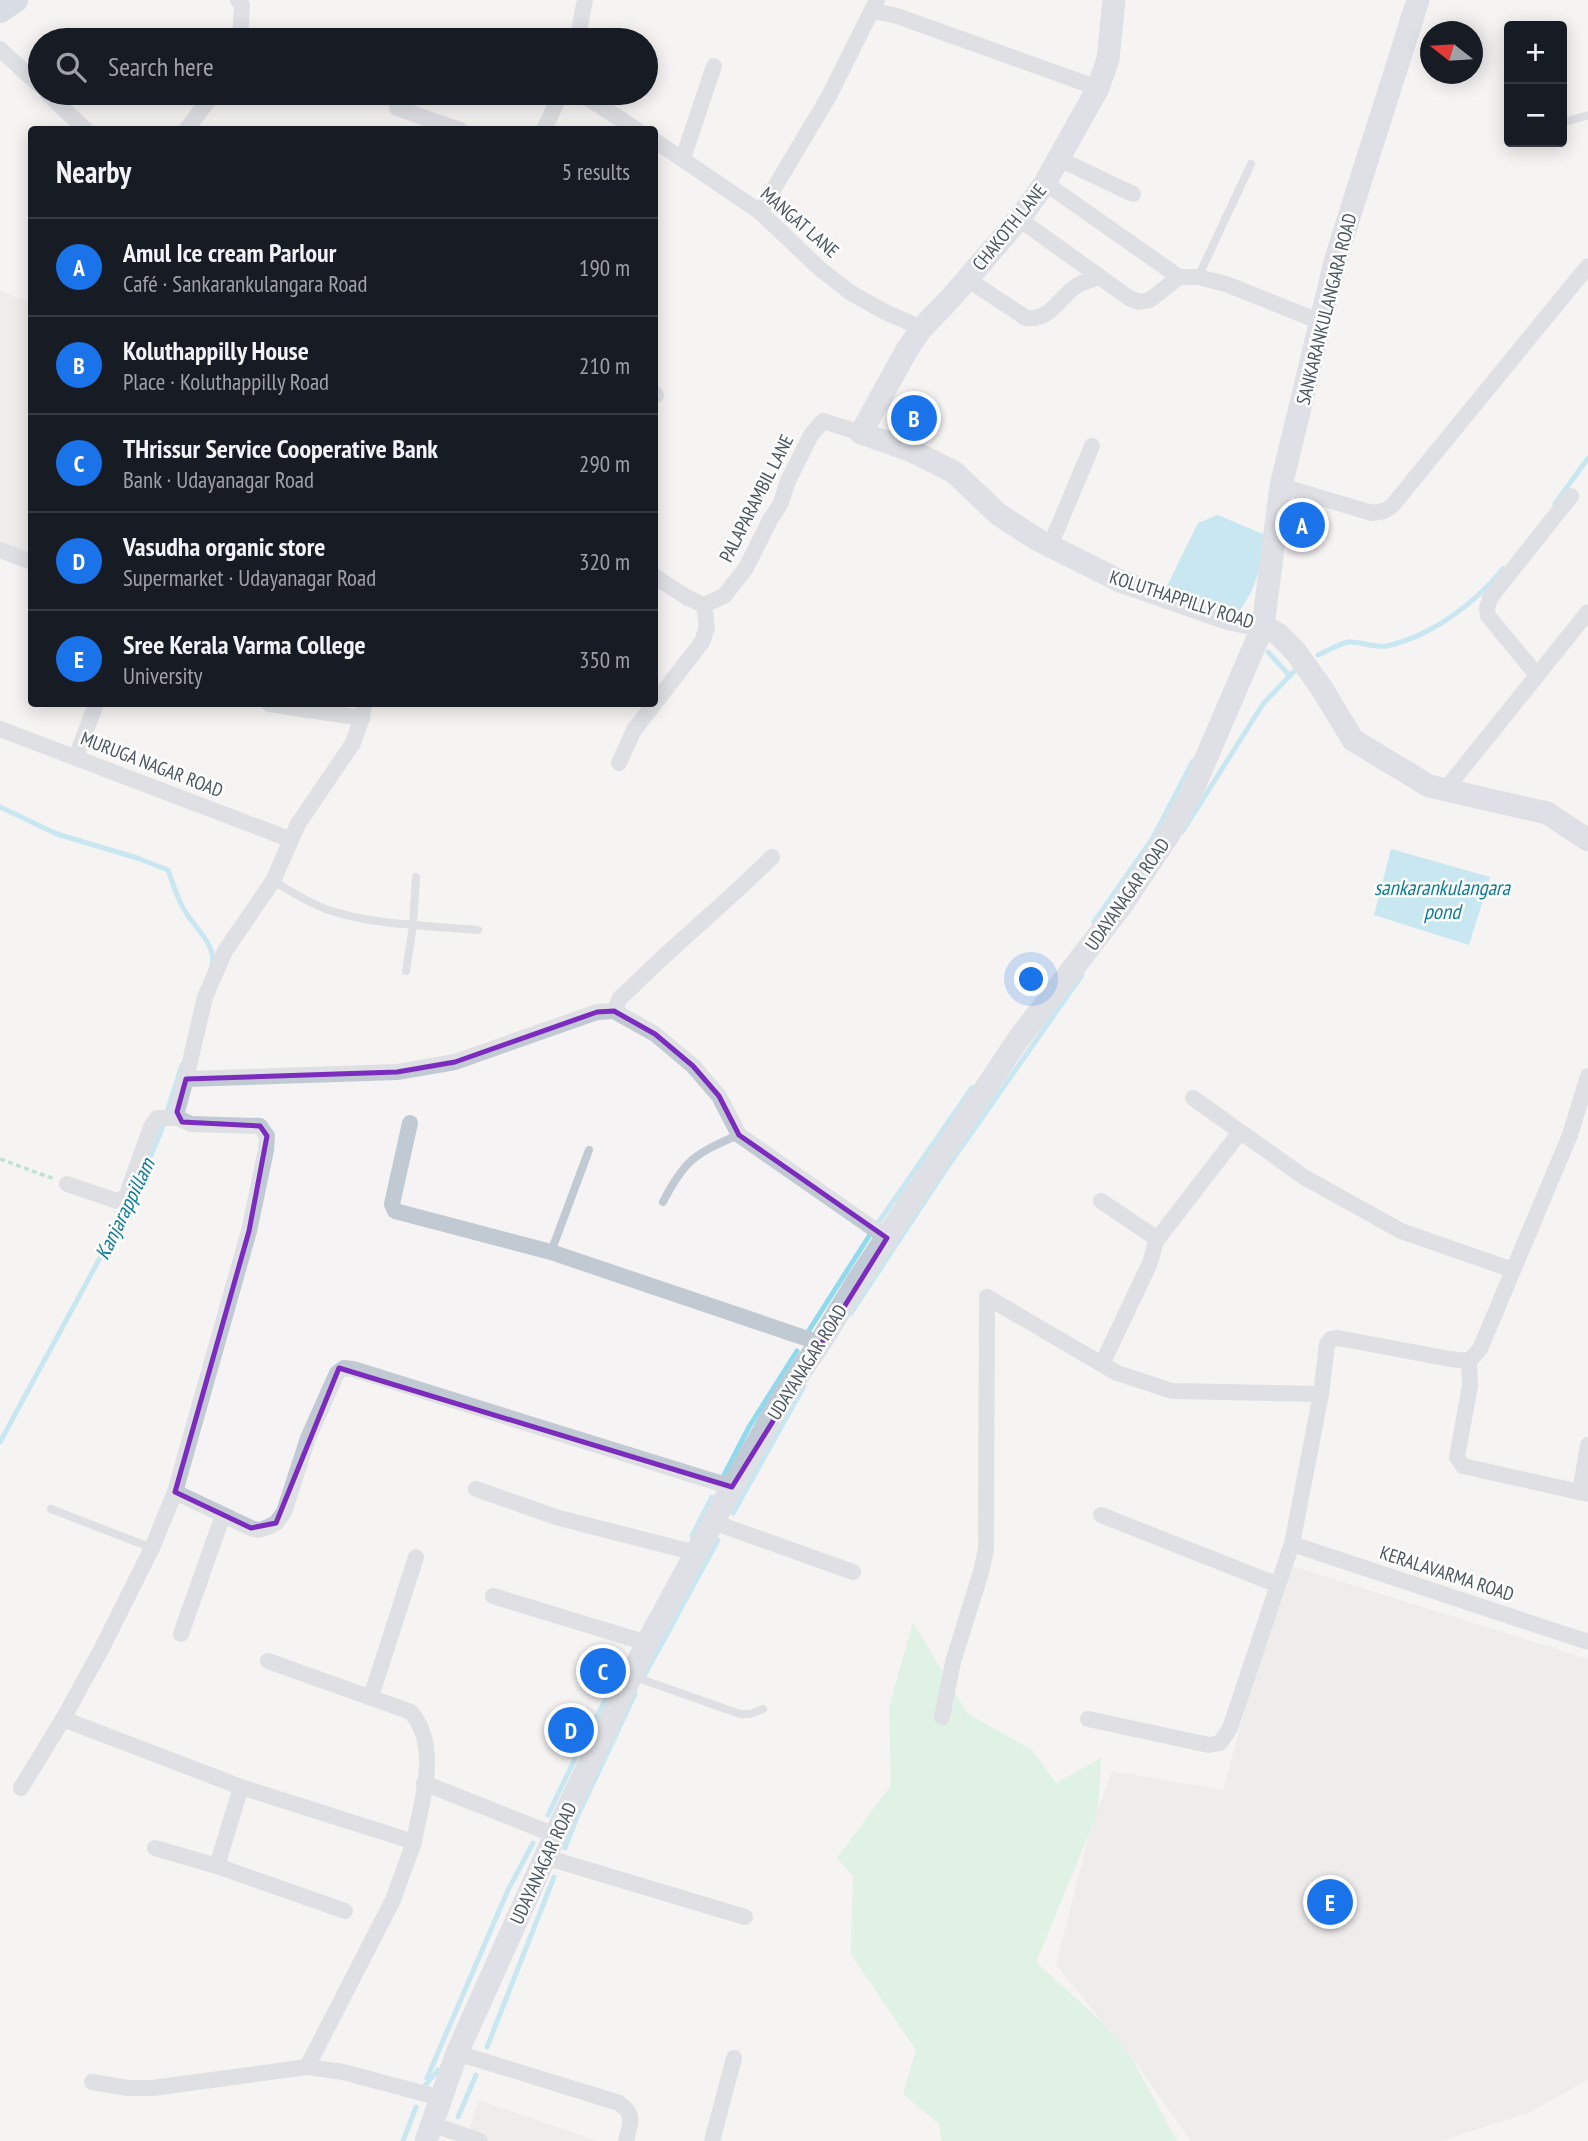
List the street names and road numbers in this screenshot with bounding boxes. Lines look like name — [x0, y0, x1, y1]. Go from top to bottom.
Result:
street label: CHAKOTH LANE — [967, 179, 1051, 275]
street label: MANGAT LANE — [756, 181, 844, 263]
street label: SANKARANKULANGARA ROAD — [1291, 211, 1361, 407]
street label: PALAPARAMBIL LANE — [714, 430, 798, 566]
street label: KOLUTHAPPILLY ROAD — [1107, 564, 1257, 634]
street label: MURUGA NAGAR ROAD — [77, 726, 227, 802]
street label: UDAYANAGAR ROAD — [1079, 833, 1175, 955]
street label: UDAYANAGAR ROAD — [762, 1300, 852, 1424]
street label: KERALAVARMA ROAD — [1377, 1540, 1517, 1606]
street label: UDAYANAGAR ROAD — [504, 1798, 582, 1928]

